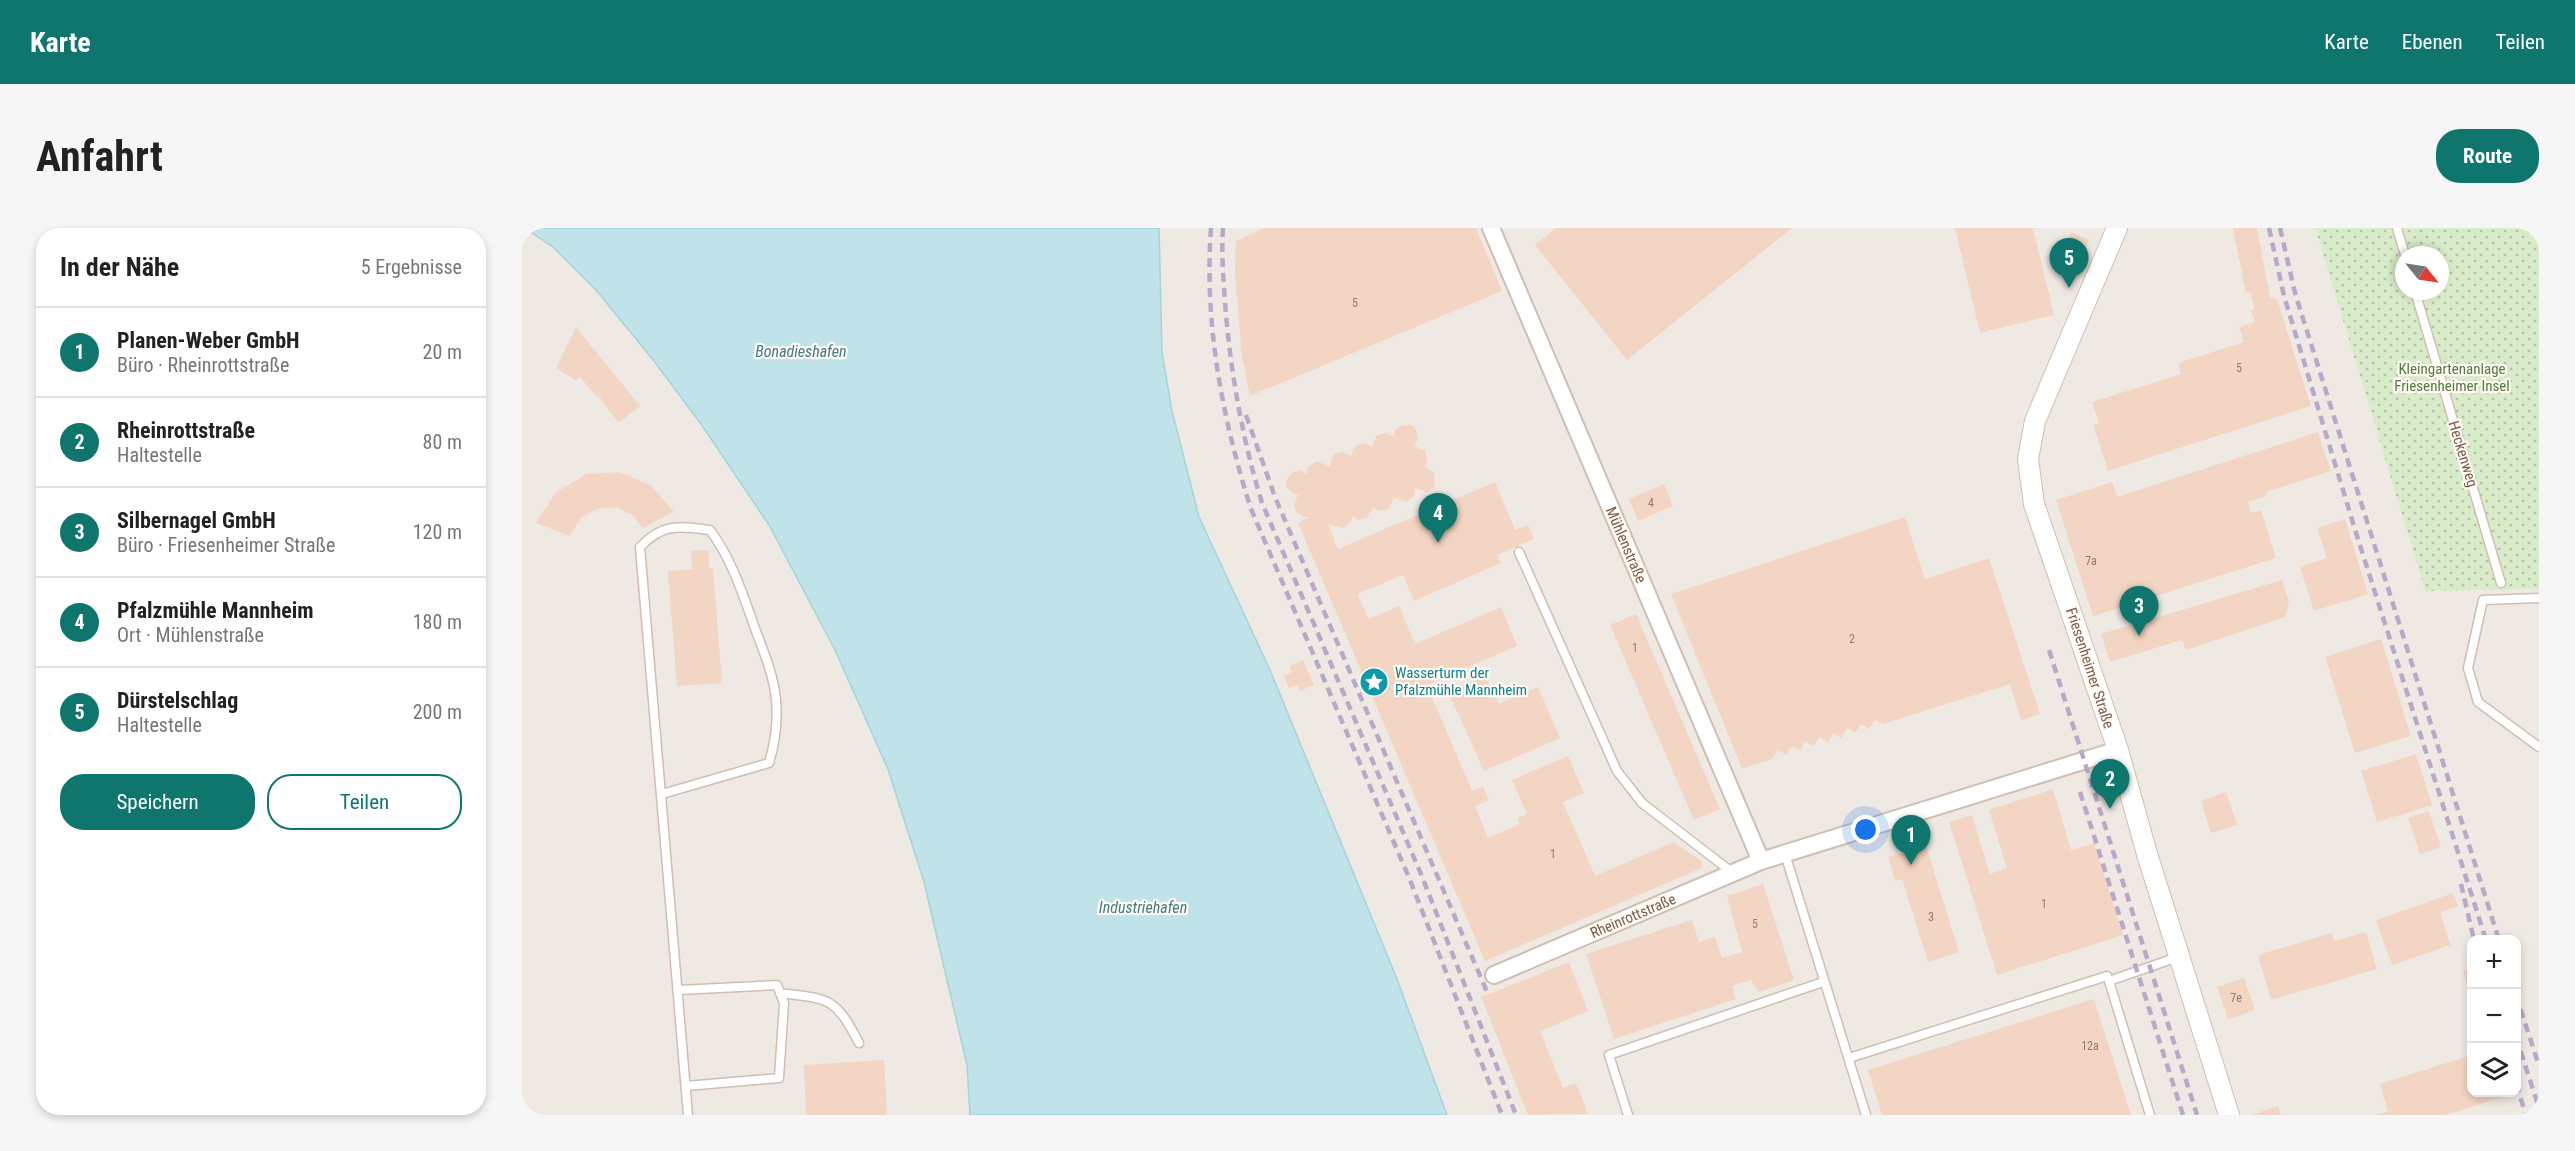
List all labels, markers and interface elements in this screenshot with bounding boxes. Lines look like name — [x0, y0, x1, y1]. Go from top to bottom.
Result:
text: Karte — [30, 26, 91, 59]
text: Karte — [2324, 30, 2369, 54]
text: Ebenen — [2402, 30, 2463, 54]
text: Teilen — [2496, 30, 2545, 54]
button: Route — [2436, 129, 2539, 183]
text: Anfahrt — [36, 132, 163, 181]
pin: 5 — [2050, 238, 2088, 288]
north arrow — [2395, 246, 2449, 300]
text: In der Nähe — [60, 252, 179, 282]
text: 5 Ergebnisse — [361, 255, 462, 279]
house number: 5 — [1352, 296, 1358, 310]
text: Planen-Weber GmbH — [117, 328, 300, 353]
text: 1 — [74, 340, 85, 364]
text: 20 m — [423, 340, 462, 364]
water label: Bonadieshafen — [755, 342, 847, 361]
text: Büro · Rheinrottstraße — [117, 353, 289, 377]
park label: Kleingartenanlage Friesenheimer Insel — [2394, 360, 2510, 395]
house number: 5 — [2236, 361, 2242, 375]
text: Rheinrottstraße — [117, 418, 255, 443]
street label: Heckenweg — [2444, 419, 2482, 489]
text: 2 — [74, 430, 85, 454]
text: 80 m — [423, 430, 462, 454]
text: Haltestelle — [117, 443, 202, 467]
pin: 4 — [1418, 494, 1458, 543]
house number: 4 — [1648, 496, 1654, 510]
street label: Mühlenstraße — [1602, 504, 1650, 586]
text: Silbernagel GmbH — [117, 508, 276, 533]
text: 3 — [74, 520, 85, 544]
text: 120 m — [413, 520, 462, 544]
text: Büro · Friesenheimer Straße — [117, 533, 335, 557]
house number: 7a — [2085, 554, 2097, 568]
pin: 3 — [2120, 586, 2158, 636]
text: Pfalzmühle Mannheim — [117, 598, 314, 623]
street label: Friesenheimer Straße — [2062, 605, 2118, 731]
text: 4 — [74, 610, 85, 634]
text: 180 m — [413, 610, 462, 634]
text: Ort · Mühlenstraße — [117, 623, 264, 647]
house number: 2 — [1849, 632, 1855, 646]
house number: 1 — [1632, 641, 1638, 655]
place label: Wasserturm der Pfalzmühle Mannheim — [1395, 664, 1527, 699]
place icon: Wasserturm der Pfalzmühle Mannheim — [1358, 666, 1390, 698]
text: Dürstelschlag — [117, 688, 238, 713]
text: 5 — [74, 700, 85, 724]
text: 200 m — [413, 700, 462, 724]
text: Haltestelle — [117, 713, 202, 737]
pin: 2 — [2090, 760, 2130, 809]
button: Speichern — [60, 774, 255, 830]
button: Teilen — [267, 774, 462, 830]
your location — [1851, 815, 1880, 844]
pin: 1 — [1892, 816, 1930, 865]
house number: 1 — [1550, 847, 1556, 861]
street label: Rheinrottstraße — [1587, 890, 1679, 942]
house number: 1 — [2041, 897, 2047, 911]
water label: Industriehafen — [1099, 898, 1187, 917]
house number: 3 — [1928, 910, 1934, 924]
house number: 5 — [1752, 917, 1758, 931]
map controls — [2467, 935, 2521, 1097]
button: + — [2467, 935, 2521, 989]
button: − — [2467, 989, 2521, 1043]
house number: 7e — [2230, 991, 2242, 1005]
house number: 12a — [2081, 1039, 2099, 1053]
button: layers — [2467, 1043, 2521, 1097]

